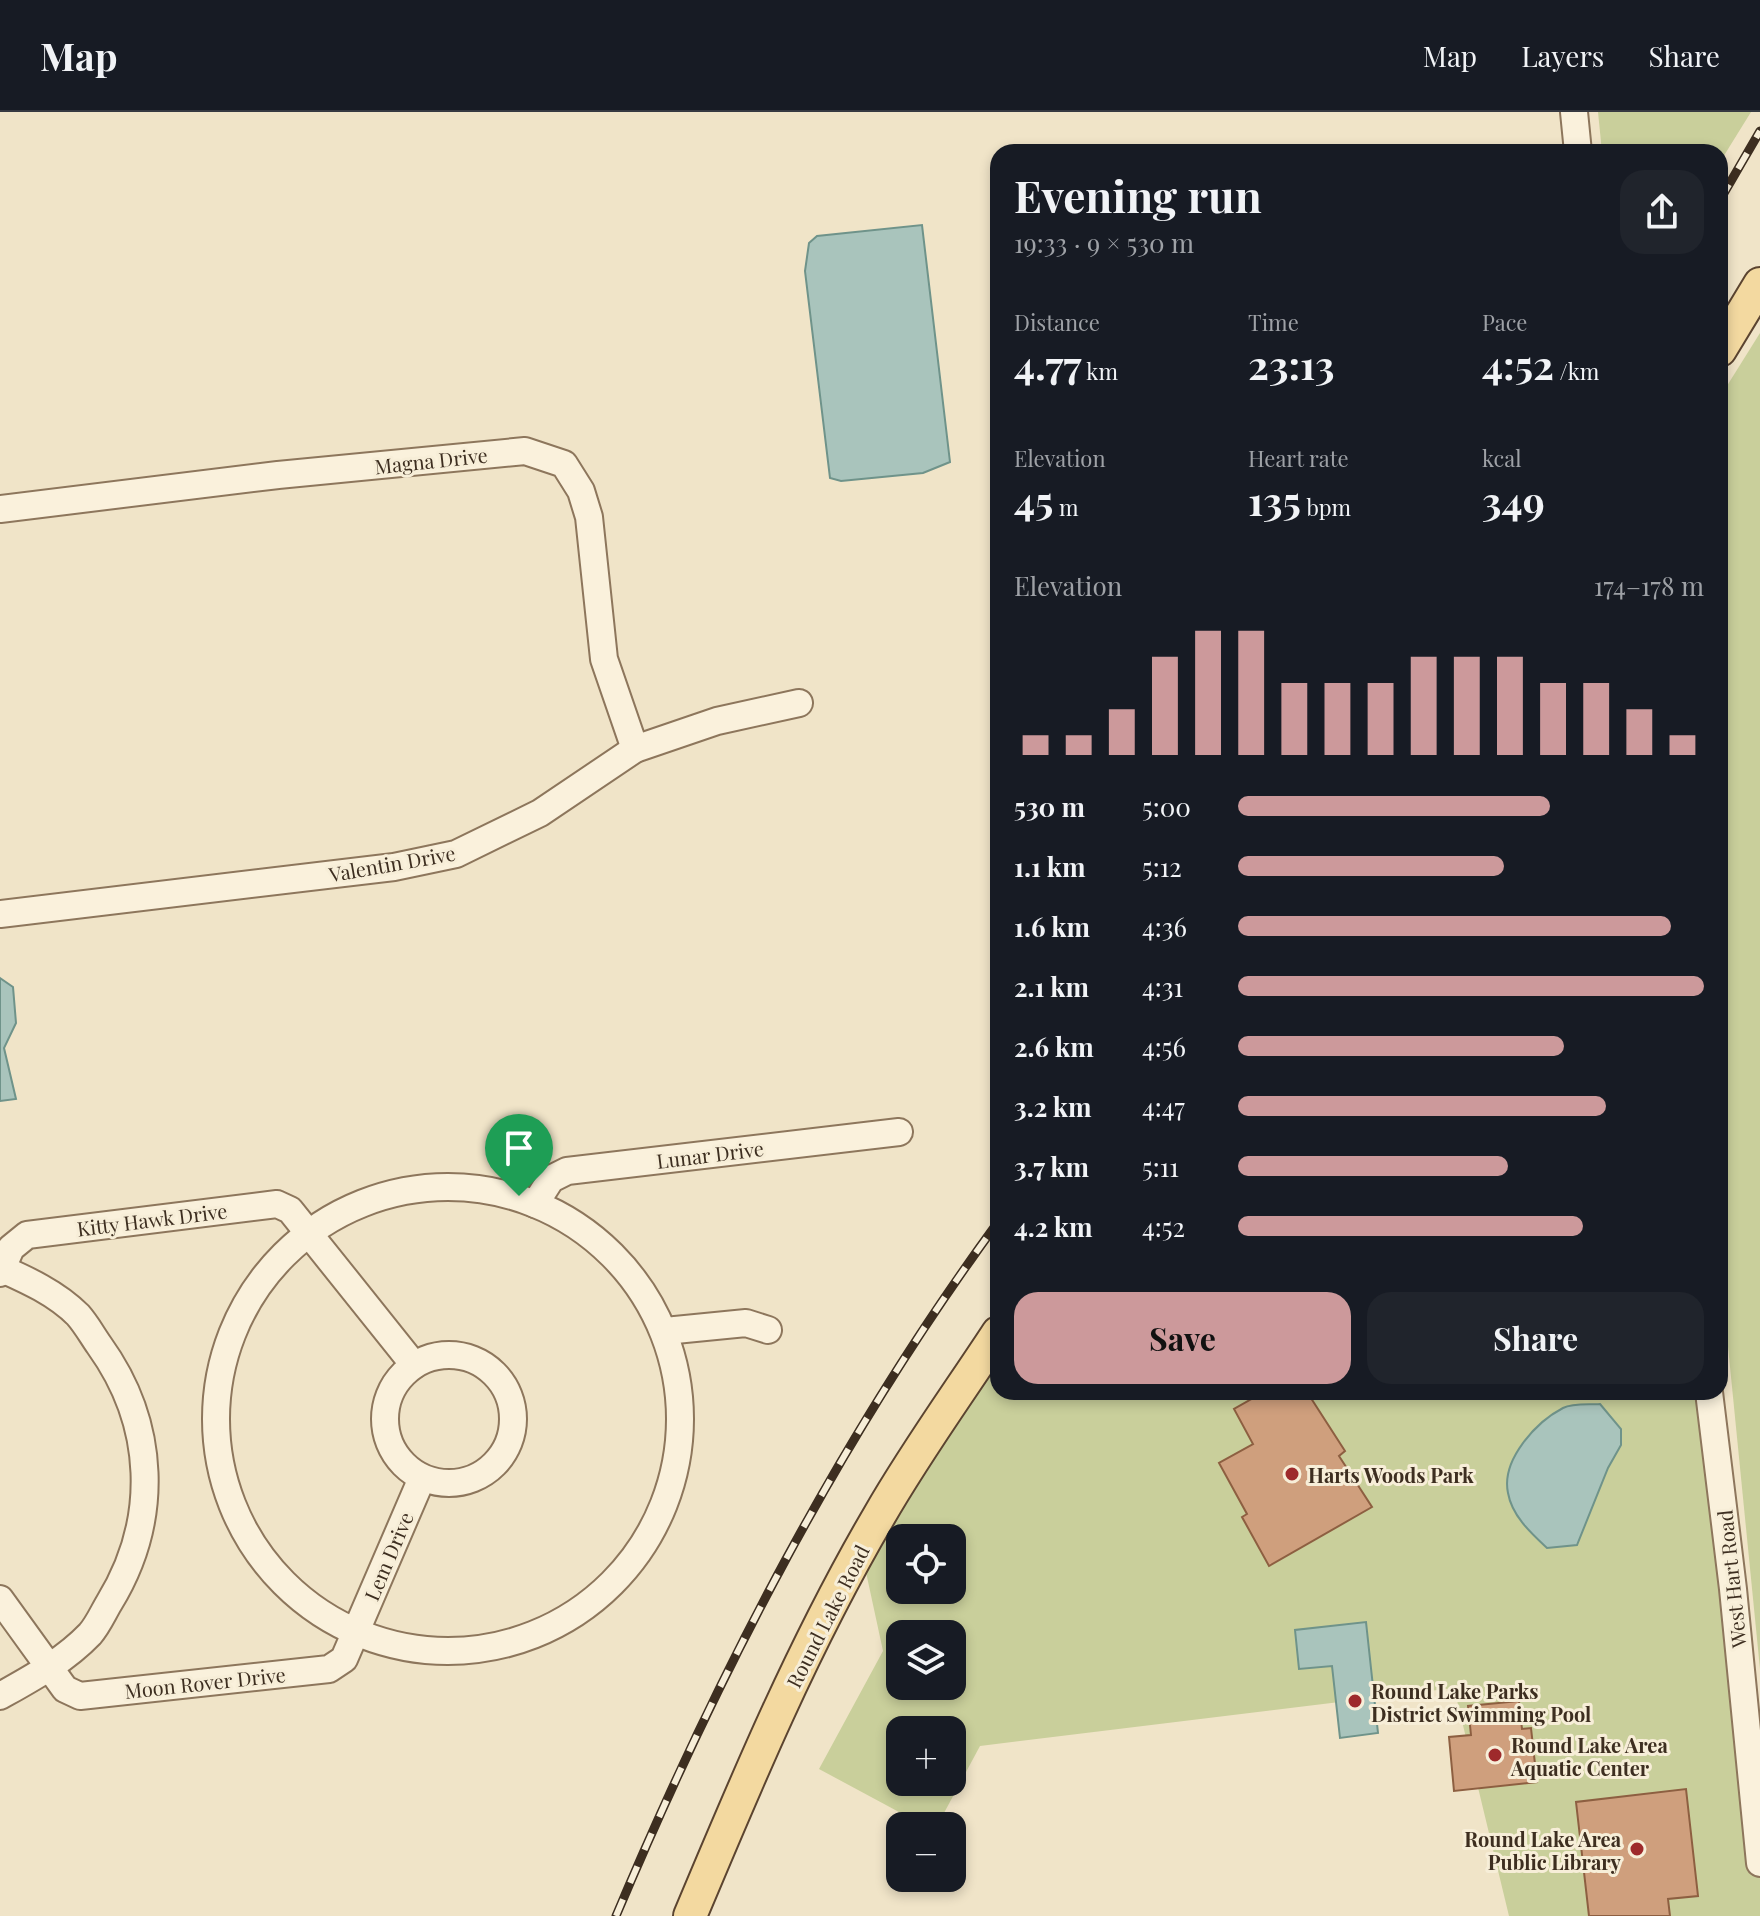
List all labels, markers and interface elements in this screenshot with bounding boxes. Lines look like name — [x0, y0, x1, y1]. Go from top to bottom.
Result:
text: Map — [40, 30, 117, 81]
text: Map — [1423, 37, 1477, 74]
text: Layers — [1521, 37, 1604, 74]
text: Share — [1648, 37, 1720, 74]
text: Evening run — [1014, 165, 1262, 224]
button: share — [1620, 170, 1704, 254]
text: 19:33 · 9 × 530 m — [1014, 225, 1194, 260]
text: Distance — [1014, 307, 1100, 337]
text: Time — [1248, 307, 1299, 337]
text: Pace — [1482, 307, 1528, 337]
text: 4.77 — [1014, 337, 1082, 390]
text: 23:13 — [1248, 337, 1335, 390]
text: 4:52 — [1482, 337, 1554, 390]
text: km — [1082, 356, 1118, 386]
text: /km — [1554, 356, 1599, 386]
street label: Magna Drive — [373, 441, 489, 479]
text: Elevation — [1014, 443, 1106, 473]
text: Heart rate — [1248, 443, 1349, 473]
text: kcal — [1482, 443, 1521, 473]
text: 45 — [1014, 473, 1053, 526]
text: 135 — [1248, 473, 1301, 526]
text: 349 — [1482, 473, 1545, 526]
text: m — [1053, 492, 1079, 522]
text: bpm — [1301, 492, 1351, 522]
text: Elevation — [1014, 568, 1122, 603]
text: 174–178 m — [1594, 568, 1704, 603]
text: 530 m — [1014, 789, 1085, 824]
text: 5:00 — [1142, 789, 1191, 824]
street label: Valentin Drive — [326, 839, 457, 888]
text: 1.1 km — [1014, 849, 1085, 884]
text: 5:12 — [1142, 849, 1182, 884]
text: 1.6 km — [1014, 909, 1090, 944]
text: 4:36 — [1142, 909, 1187, 944]
text: 2.1 km — [1014, 969, 1089, 1004]
text: 4:31 — [1142, 969, 1183, 1004]
text: 2.6 km — [1014, 1029, 1094, 1064]
text: 4:56 — [1142, 1029, 1186, 1064]
text: 3.2 km — [1014, 1089, 1092, 1124]
text: 4:47 — [1142, 1089, 1185, 1124]
pin — [485, 1114, 553, 1196]
icon: arrive — [497, 1126, 541, 1170]
street label: Lunar Drive — [655, 1134, 765, 1174]
text: 3.7 km — [1014, 1149, 1089, 1184]
text: 5:11 — [1142, 1149, 1179, 1184]
street label: Kitty Hawk Drive — [75, 1196, 229, 1242]
text: 4.2 km — [1014, 1209, 1093, 1244]
text: 4:52 — [1142, 1209, 1185, 1244]
button: Save — [1014, 1292, 1351, 1384]
button: Share — [1367, 1292, 1704, 1384]
place label: Harts Woods Park — [1308, 1461, 1474, 1488]
marker: Harts Woods Park — [1283, 1465, 1301, 1483]
street label: Lem Drive — [357, 1508, 419, 1604]
street label: West Hart Road — [1710, 1508, 1752, 1650]
map controls — [886, 1524, 966, 1892]
button: locate — [886, 1524, 966, 1604]
street label: Round Lake Road — [779, 1540, 875, 1692]
button: layers — [886, 1620, 966, 1700]
street label: Moon Rover Drive — [123, 1660, 287, 1704]
place label: Round Lake Parks District Swimming Pool — [1371, 1677, 1591, 1727]
marker: Round Lake Parks District Swimming Pool — [1346, 1692, 1364, 1710]
button: + — [886, 1716, 966, 1796]
place label: Round Lake Area Aquatic Center — [1510, 1731, 1668, 1781]
marker: Round Lake Area Aquatic Center — [1486, 1746, 1504, 1764]
button: − — [886, 1812, 966, 1892]
place label: Round Lake Area Public Library — [1464, 1825, 1622, 1875]
marker: Round Lake Area Public Library — [1628, 1840, 1646, 1858]

